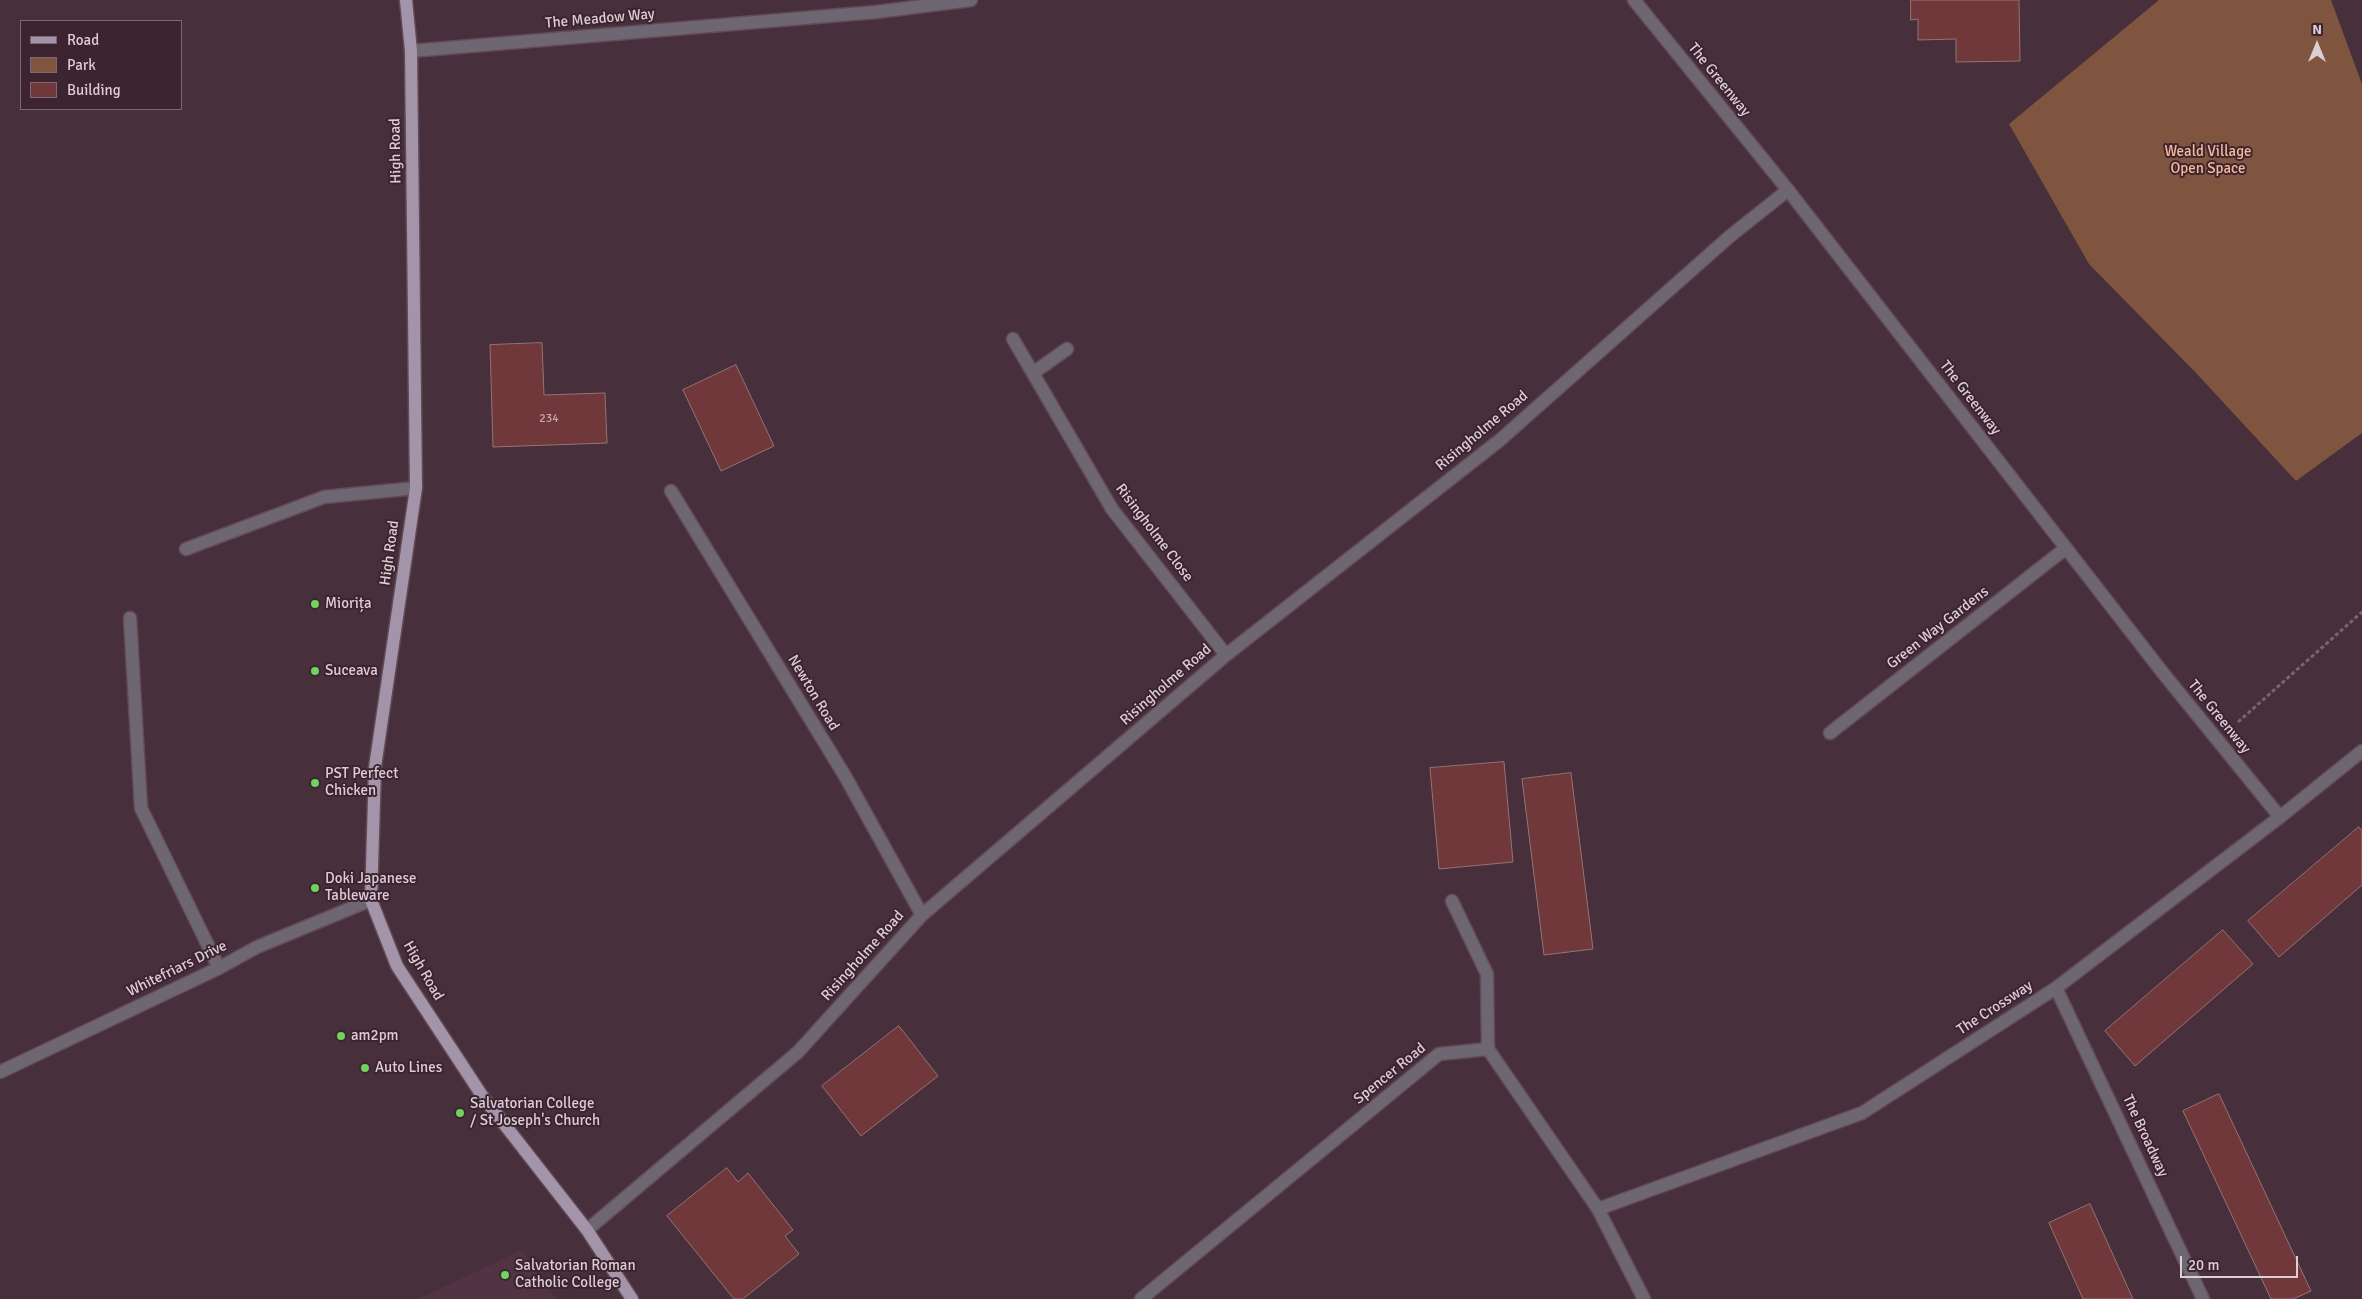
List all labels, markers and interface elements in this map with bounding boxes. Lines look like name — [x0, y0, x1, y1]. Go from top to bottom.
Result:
street label: The Meadow Way — [544, 5, 656, 33]
legend — [20, 20, 182, 110]
north arrow — [2292, 20, 2342, 70]
text: N — [2312, 21, 2322, 38]
text: Road — [67, 31, 99, 49]
street label: The Greenway — [1684, 40, 1754, 120]
text: Park — [67, 56, 96, 74]
text: Building — [67, 81, 121, 99]
street label: High Road — [386, 118, 406, 184]
park label: Weald Village Open Space — [2164, 143, 2252, 178]
street label: The Greenway — [1935, 357, 2005, 439]
street label: Risingholme Road — [1432, 387, 1532, 475]
house number: 234 — [539, 412, 559, 426]
street label: Risingholme Close — [1111, 480, 1197, 586]
street label: High Road — [377, 519, 403, 587]
street label: Green Way Gardens — [1884, 583, 1992, 673]
place label: Miorița — [325, 595, 372, 613]
marker: Miorița — [309, 598, 321, 610]
street label: Risingholme Road — [1117, 640, 1215, 730]
street label: Newton Road — [783, 652, 843, 734]
place label: Suceava — [325, 662, 378, 680]
marker: Suceava — [309, 665, 321, 677]
street label: The Greenway — [2184, 677, 2254, 757]
place label: PST Perfect Chicken — [325, 765, 398, 800]
marker: PST Perfect Chicken — [309, 777, 321, 789]
place label: Doki Japanese Tableware — [325, 870, 417, 905]
marker: Doki Japanese Tableware — [309, 882, 321, 894]
street label: Risingholme Road — [818, 907, 908, 1005]
street label: Whitefriars Drive — [124, 937, 230, 1001]
street label: High Road — [399, 938, 447, 1004]
street label: The Crossway — [1954, 977, 2036, 1039]
place label: am2pm — [351, 1027, 399, 1045]
marker: am2pm — [335, 1030, 347, 1042]
street label: Spencer Road — [1350, 1040, 1430, 1108]
place label: Auto Lines — [375, 1059, 442, 1077]
marker: Auto Lines — [359, 1062, 371, 1074]
street label: The Broadway — [2118, 1092, 2172, 1180]
place label: Salvatorian College / St Joseph's Church — [470, 1095, 600, 1130]
marker: Salvatorian College / St Joseph's Church — [454, 1107, 466, 1119]
scale bar — [2182, 1246, 2300, 1278]
text: 20 m — [2188, 1256, 2219, 1274]
place label: Salvatorian Roman Catholic College — [515, 1257, 636, 1292]
marker: Salvatorian Roman Catholic College — [499, 1269, 511, 1281]

